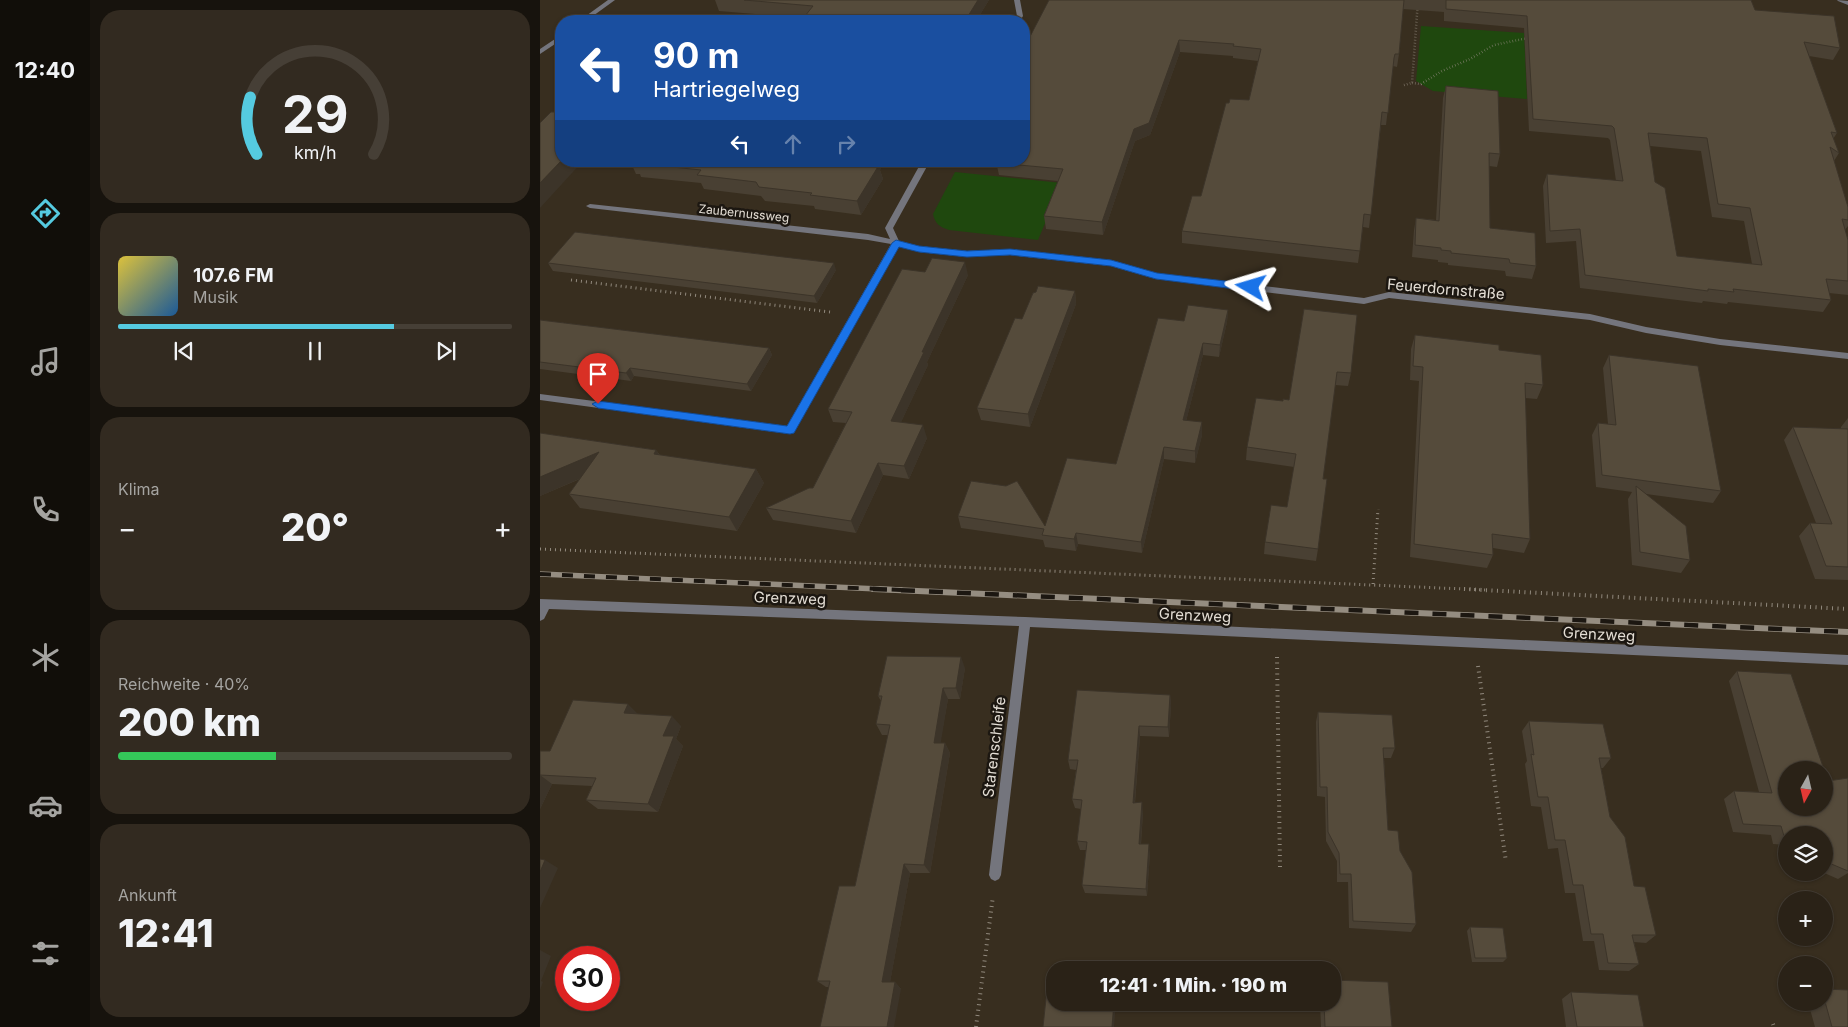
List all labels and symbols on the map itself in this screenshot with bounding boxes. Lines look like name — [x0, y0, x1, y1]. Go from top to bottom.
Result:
street label: Zaubernussweg — [698, 201, 790, 225]
position arrow — [1224, 260, 1276, 312]
street label: Feuerdornstraße — [1386, 274, 1506, 304]
pin — [577, 353, 619, 404]
street label: Grenzweg — [753, 587, 827, 609]
street label: Grenzweg — [1158, 604, 1232, 626]
street label: Grenzweg — [1562, 623, 1636, 645]
street label: Starenschleife — [978, 696, 1010, 798]
north arrow — [1778, 761, 1832, 816]
speed limit sign: 30 — [555, 946, 620, 1011]

